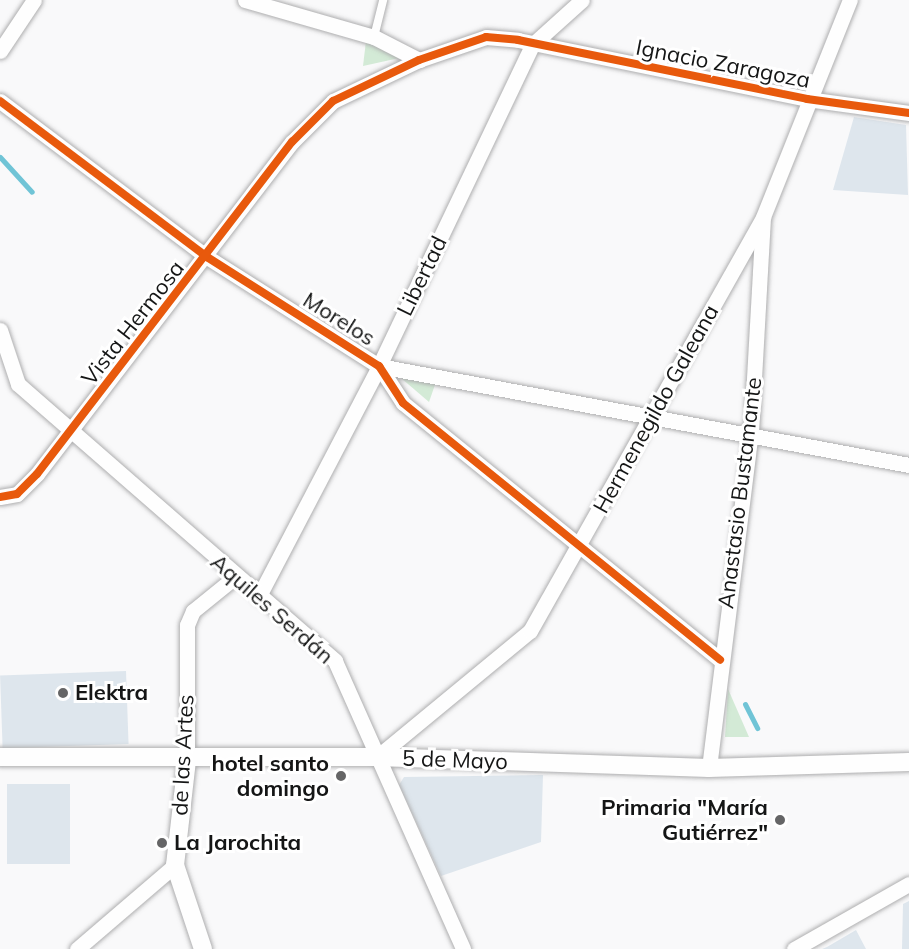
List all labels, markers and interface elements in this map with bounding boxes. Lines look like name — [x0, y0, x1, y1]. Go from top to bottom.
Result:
street label: Ignacio Zaragoza — [634, 34, 812, 94]
street label: Libertad — [391, 232, 453, 320]
street label: Vista Hermosa — [76, 255, 190, 391]
street label: Morelos — [298, 287, 380, 351]
street label: Hermenegildo Galeana — [588, 300, 724, 518]
street label: Anastasio Bustamante — [713, 376, 767, 610]
street label: Aquiles Serdán — [205, 549, 339, 669]
place label: Elektra — [75, 680, 148, 706]
marker: Elektra — [56, 686, 70, 700]
street label: de las Artes — [167, 694, 199, 816]
street label: 5 de Mayo — [402, 745, 508, 775]
place label: hotel santo domingo — [212, 750, 329, 802]
marker: hotel santo domingo — [334, 769, 348, 783]
place label: Primaria "María Gutiérrez" — [601, 794, 768, 846]
marker: Primaria "María Gutiérrez" — [773, 813, 787, 827]
place label: La Jarochita — [174, 830, 301, 856]
marker: La Jarochita — [155, 836, 169, 850]

